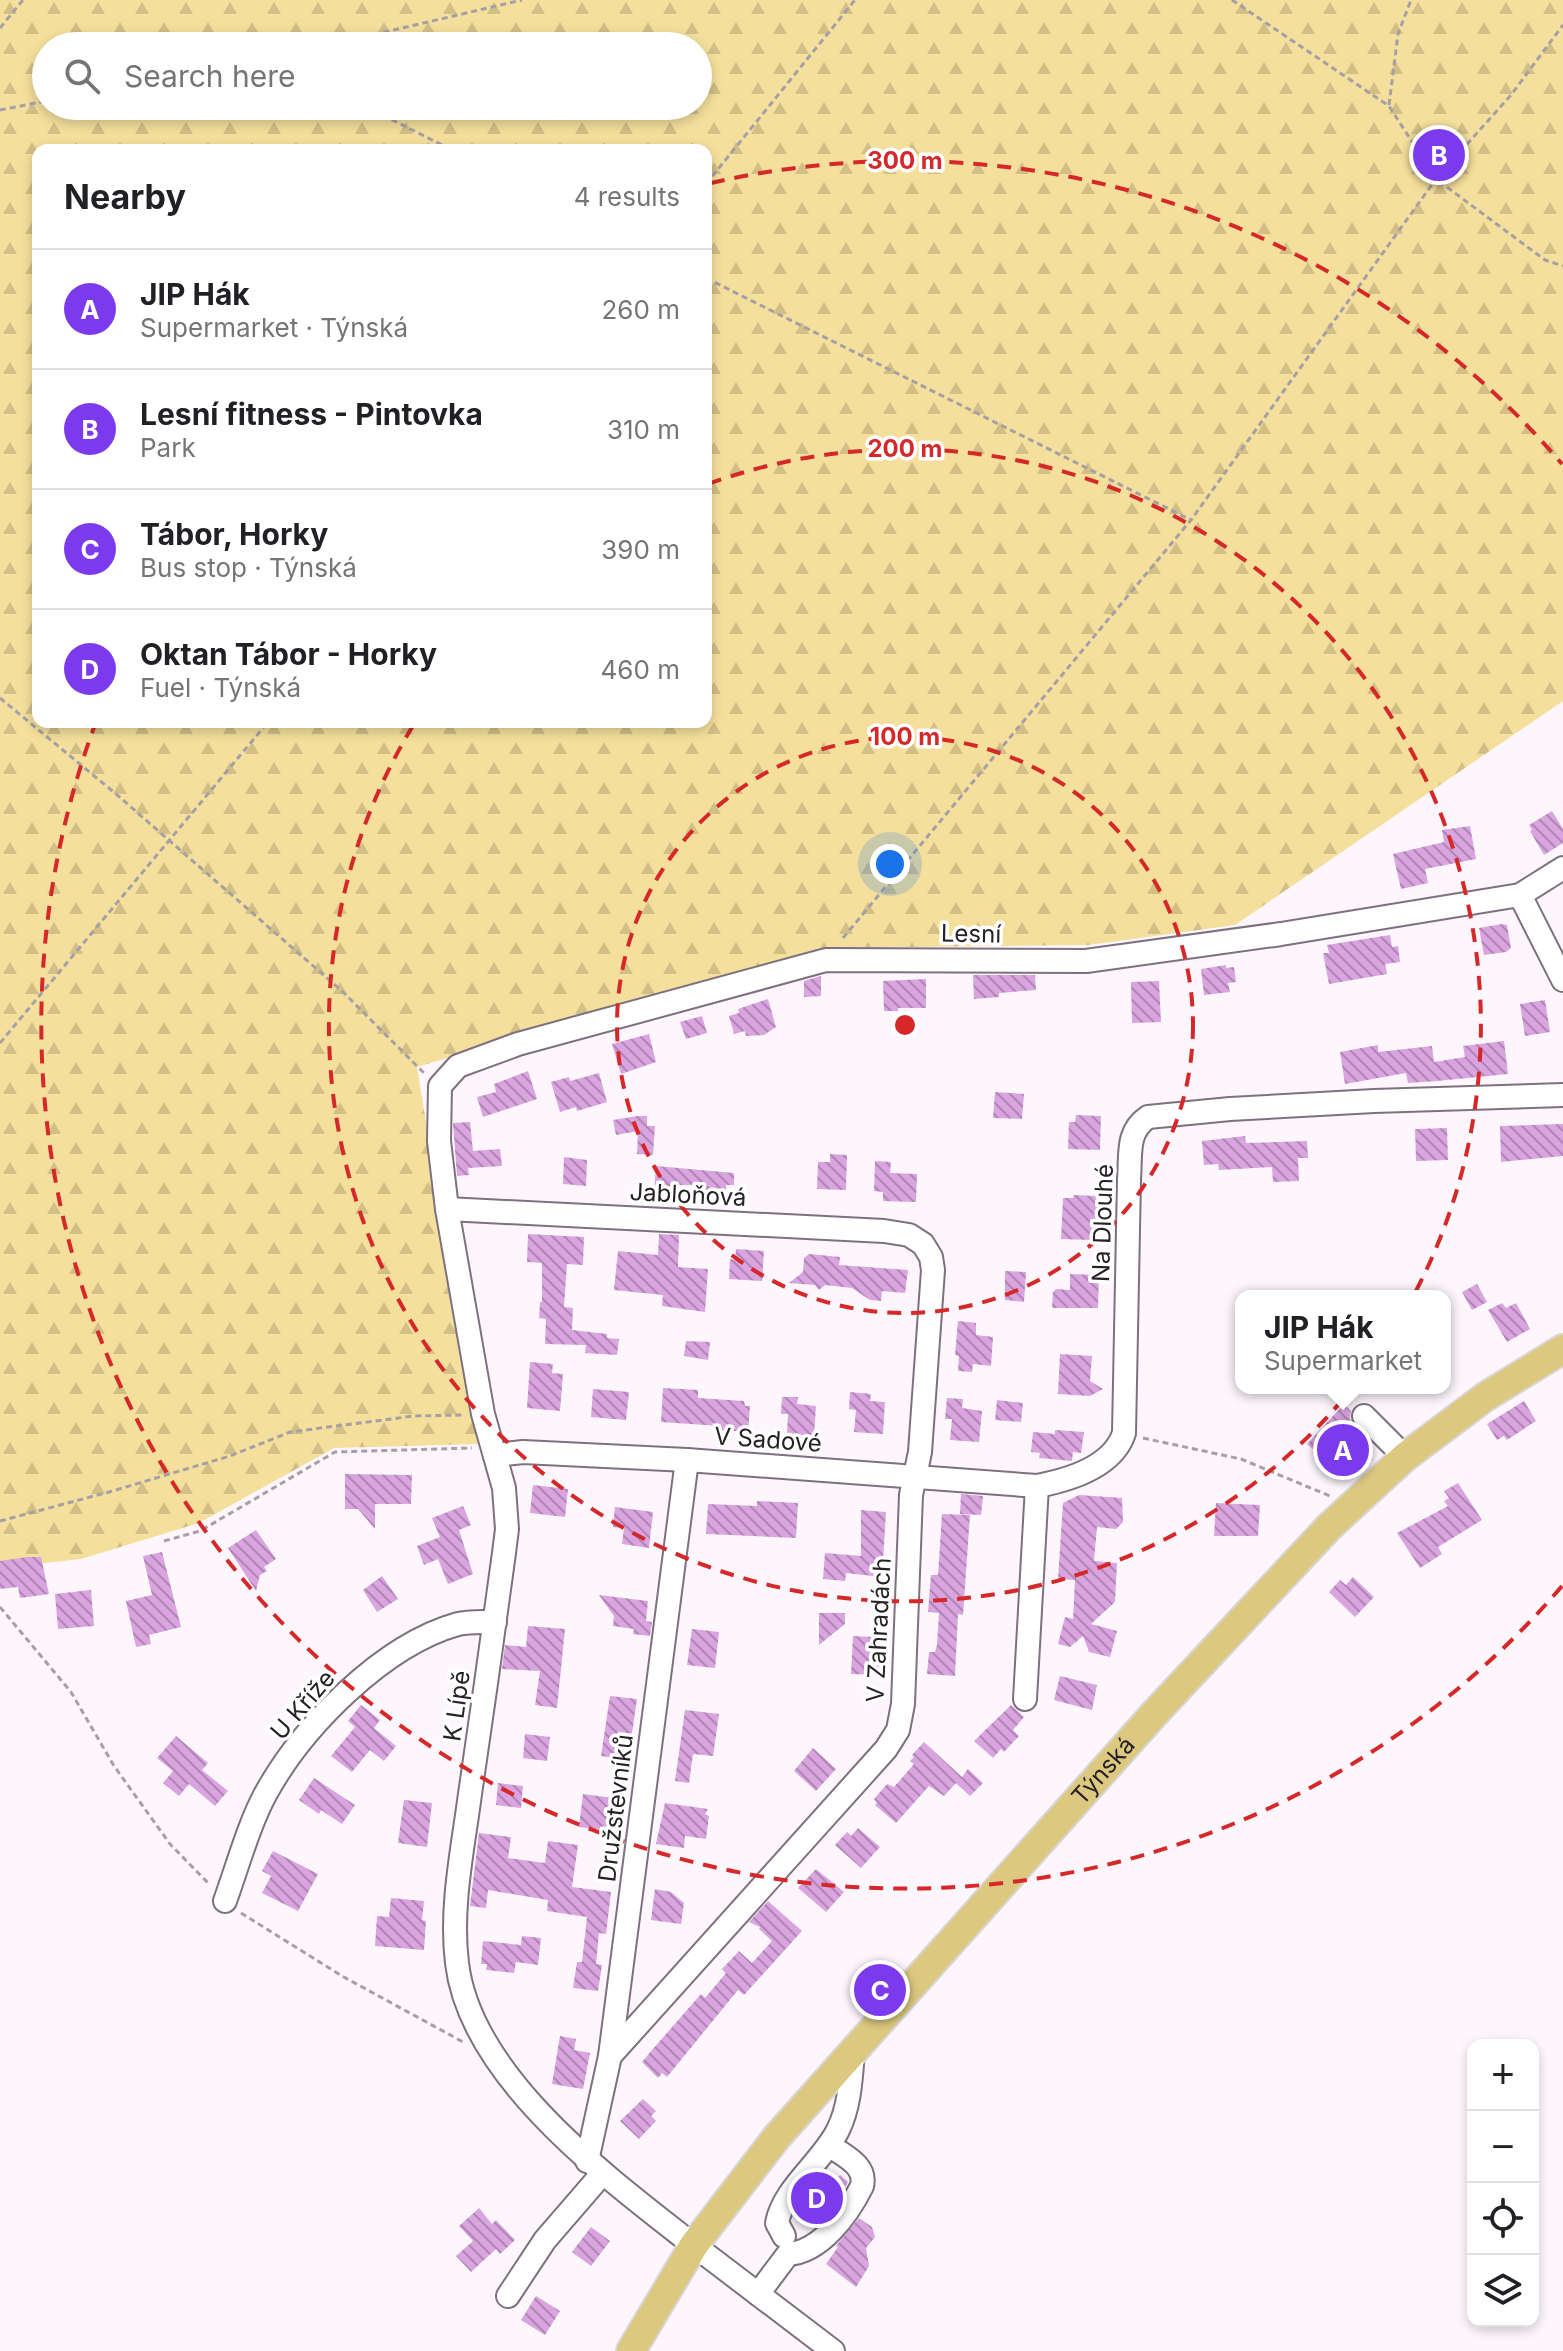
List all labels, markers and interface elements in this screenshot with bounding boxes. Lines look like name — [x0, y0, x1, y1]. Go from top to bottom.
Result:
search box — [32, 32, 712, 120]
icon: search — [60, 54, 104, 98]
text: Search here — [124, 58, 296, 94]
pin: B — [1413, 125, 1465, 185]
text: 300 m — [867, 146, 943, 175]
text: Nearby — [64, 176, 186, 217]
text: 4 results — [574, 181, 680, 212]
text: JIP Hák — [140, 276, 250, 312]
text: A — [80, 294, 100, 325]
text: 260 m — [602, 294, 680, 325]
text: Supermarket · Týnská — [140, 312, 408, 343]
text: Lesní fitness - Pintovka — [140, 396, 483, 432]
text: B — [81, 414, 99, 445]
text: 310 m — [607, 414, 680, 445]
text: Park — [140, 432, 196, 463]
text: 200 m — [867, 434, 943, 463]
text: Tábor, Horky — [140, 516, 328, 552]
text: C — [80, 534, 100, 565]
text: 390 m — [601, 534, 680, 565]
text: Bus stop · Týnská — [140, 552, 357, 583]
text: Oktan Tábor - Horky — [140, 636, 437, 672]
text: D — [81, 654, 99, 685]
text: 460 m — [601, 654, 680, 685]
text: Fuel · Týnská — [140, 672, 301, 703]
text: 100 m — [870, 722, 940, 751]
your location — [870, 844, 910, 884]
street label: Lesní — [941, 918, 1002, 949]
centre of rings — [891, 1011, 919, 1039]
street label: Na Dlouhé — [1086, 1163, 1119, 1283]
street label: Jabloňová — [629, 1177, 747, 1212]
popup — [1235, 1290, 1451, 1394]
text: JIP Hák — [1264, 1309, 1374, 1345]
text: Supermarket — [1264, 1345, 1422, 1376]
pin: A — [1317, 1420, 1369, 1480]
street label: V Sadové — [713, 1421, 823, 1458]
street label: V Zahradách — [860, 1557, 897, 1703]
street label: U Kříže — [264, 1664, 341, 1745]
street label: K Lípě — [437, 1669, 476, 1743]
street label: Týnská — [1065, 1731, 1141, 1810]
street label: Družstevníků — [592, 1732, 639, 1883]
pin: C — [854, 1960, 906, 2020]
map controls — [1467, 2039, 1539, 2327]
button: + — [1467, 2039, 1539, 2111]
button: − — [1467, 2111, 1539, 2183]
pin: D — [791, 2168, 843, 2228]
button: locate — [1467, 2183, 1539, 2255]
button: layers — [1467, 2255, 1539, 2327]

